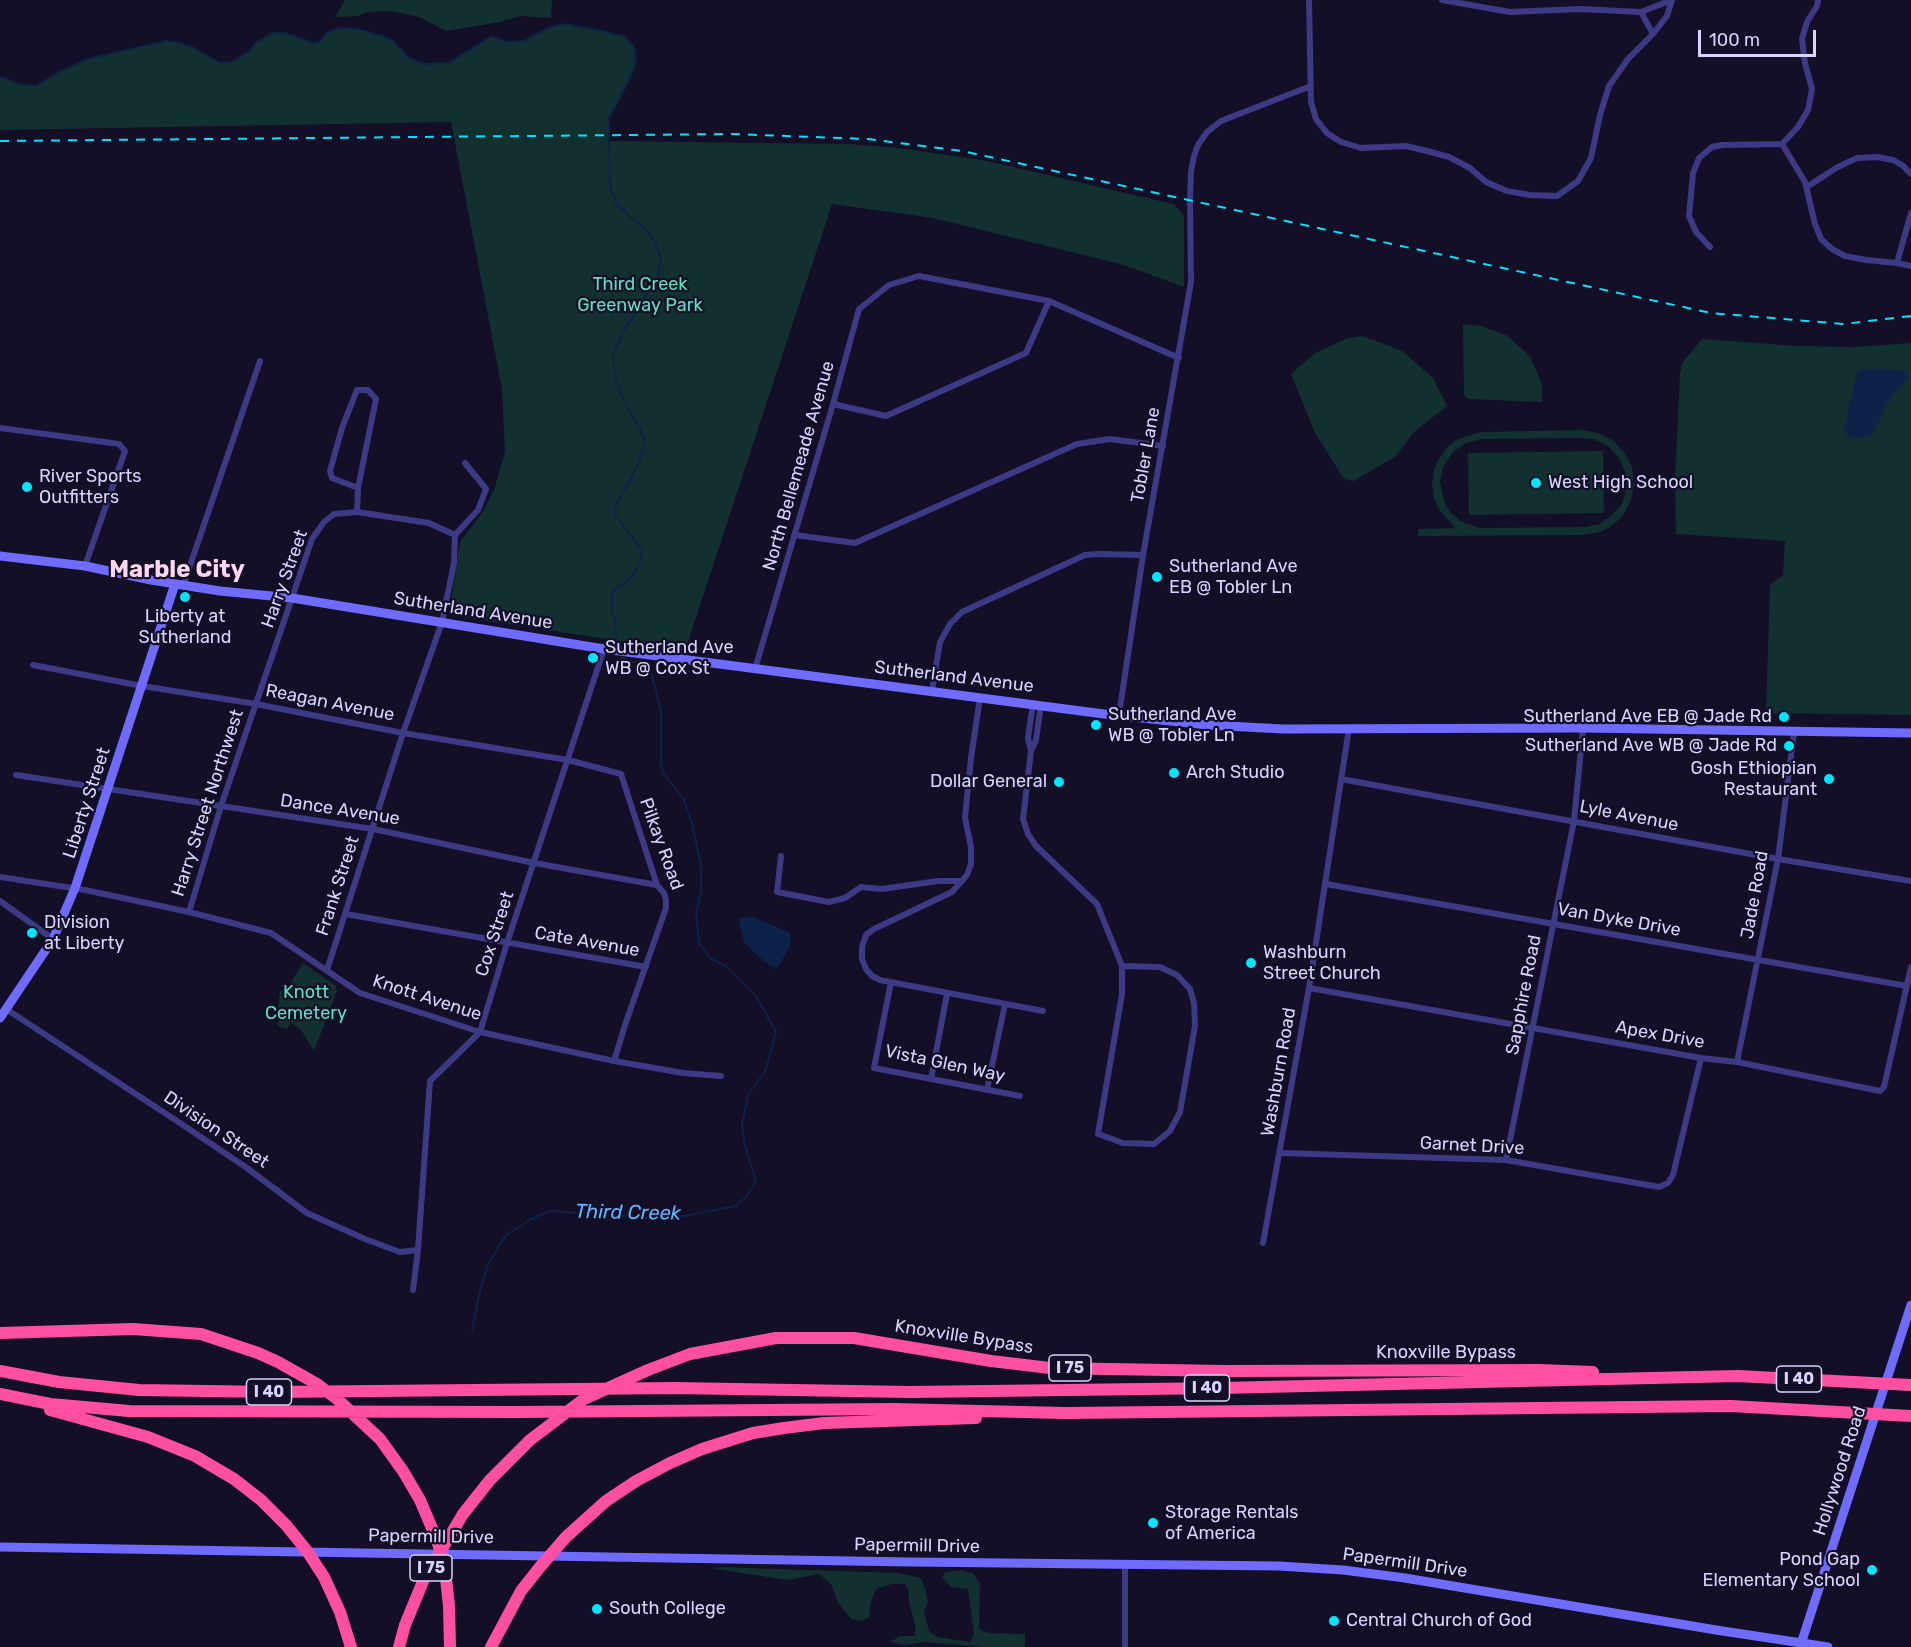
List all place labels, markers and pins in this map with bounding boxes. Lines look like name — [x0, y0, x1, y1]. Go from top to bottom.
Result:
place label: River Sports Outfitters — [39, 466, 141, 508]
place label: West High School — [1548, 472, 1693, 494]
marker: West High School — [1529, 476, 1543, 490]
marker: River Sports Outfitters — [20, 480, 34, 494]
place label: Sutherland Ave EB @ Tobler Ln — [1169, 556, 1298, 598]
marker: Sutherland Ave EB @ Tobler Ln — [1150, 570, 1164, 584]
marker: Liberty at Sutherland — [178, 590, 192, 604]
place label: Liberty at Sutherland — [139, 606, 231, 648]
place label: Sutherland Ave WB @ Cox St — [605, 637, 734, 680]
marker: Sutherland Ave WB @ Cox St — [586, 651, 600, 665]
place label: Sutherland Ave WB @ Tobler Ln — [1108, 704, 1237, 746]
place label: Sutherland Ave EB @ Jade Rd — [1523, 706, 1772, 728]
marker: Sutherland Ave EB @ Jade Rd — [1777, 710, 1791, 724]
marker: Sutherland Ave WB @ Tobler Ln — [1089, 718, 1103, 732]
place label: Sutherland Ave WB @ Jade Rd — [1525, 735, 1777, 757]
marker: Sutherland Ave WB @ Jade Rd — [1782, 739, 1796, 753]
place label: Gosh Ethiopian Restaurant — [1691, 758, 1817, 800]
place label: Arch Studio — [1186, 762, 1285, 784]
marker: Arch Studio — [1167, 766, 1181, 780]
place label: Dollar General — [930, 771, 1047, 793]
marker: Gosh Ethiopian Restaurant — [1822, 772, 1836, 786]
marker: Dollar General — [1052, 775, 1066, 789]
place label: Division at Liberty — [44, 912, 124, 954]
marker: Division at Liberty — [25, 926, 39, 940]
place label: Washburn Street Church — [1263, 942, 1381, 984]
marker: Washburn Street Church — [1244, 956, 1258, 970]
place label: Storage Rentals of America — [1165, 1502, 1298, 1544]
marker: Storage Rentals of America — [1146, 1516, 1160, 1530]
place label: Pond Gap Elementary School — [1702, 1549, 1860, 1592]
marker: Pond Gap Elementary School — [1865, 1563, 1879, 1577]
place label: South College — [609, 1598, 726, 1620]
marker: South College — [590, 1602, 604, 1616]
place label: Central Church of God — [1346, 1610, 1532, 1632]
marker: Central Church of God — [1327, 1614, 1341, 1628]

